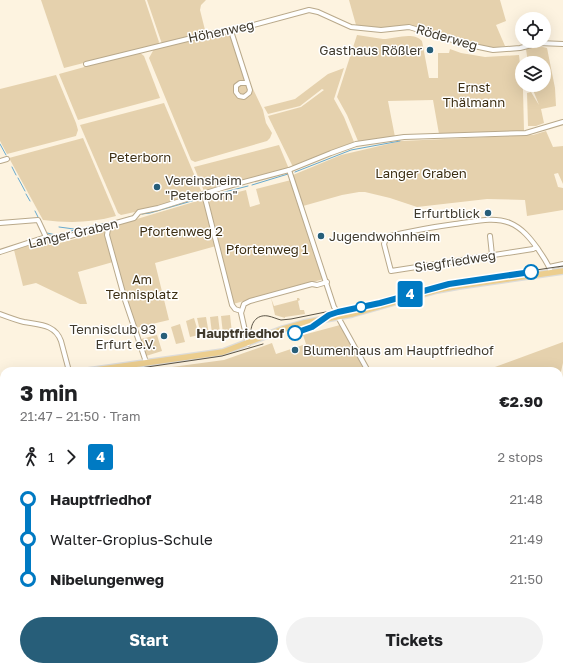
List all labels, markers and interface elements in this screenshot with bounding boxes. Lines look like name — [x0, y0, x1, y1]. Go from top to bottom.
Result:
map controls — [515, 12, 551, 92]
button: locate — [515, 12, 551, 48]
street label: Höhenweg — [187, 16, 255, 46]
street label: Röderweg — [414, 21, 480, 53]
place label: Gasthaus Rößler — [319, 42, 422, 58]
marker: Gasthaus Rößler — [425, 45, 435, 55]
button: layers — [515, 56, 551, 92]
park label: Ernst Thälmann — [443, 79, 505, 110]
park label: Peterborn — [109, 149, 171, 165]
park label: Langer Graben — [375, 165, 467, 181]
place label: Vereinsheim "Peterborn" — [165, 172, 242, 203]
marker: Vereinsheim "Peterborn" — [152, 182, 162, 192]
place label: Erfurtblick — [414, 205, 481, 221]
marker: Erfurtblick — [483, 208, 493, 218]
street label: Langer Graben — [27, 215, 119, 251]
park label: Pfortenweg 2 — [139, 223, 223, 239]
place label: Jugendwohnheim — [329, 228, 440, 244]
marker: Jugendwohnheim — [316, 231, 326, 241]
park label: Pfortenweg 1 — [226, 241, 308, 257]
street label: Siegfriedweg — [413, 247, 497, 275]
unlabelled marker — [523, 264, 539, 280]
park label: Am Tennisplatz — [106, 271, 178, 302]
line badge: 4 — [397, 281, 423, 307]
text: 4 — [406, 285, 414, 302]
unlabelled marker — [355, 301, 367, 313]
place label: Tennisclub 93 Erfurt e.V. — [69, 321, 156, 352]
place label: Hauptfriedhof — [196, 325, 284, 341]
marker: Hauptfriedhof — [287, 325, 303, 341]
marker: Tennisclub 93 Erfurt e.V. — [159, 331, 169, 341]
place label: Blumenhaus am Hauptfriedhof — [303, 342, 494, 358]
marker: Blumenhaus am Hauptfriedhof — [290, 345, 300, 355]
text: 3 min — [20, 379, 78, 406]
text: €2.90 — [499, 392, 543, 410]
text: 21:47 – 21:50 · Tram — [20, 408, 140, 424]
icon: walk — [20, 446, 42, 468]
icon: forward — [60, 446, 82, 468]
text: 4 — [96, 448, 105, 465]
text: 1 — [48, 449, 54, 465]
text: 2 stops — [497, 449, 543, 465]
text: Hauptfriedhof — [50, 490, 151, 508]
text: 21:48 — [509, 491, 543, 507]
text: Walter-Gropius-Schule — [50, 530, 213, 548]
text: 21:49 — [509, 531, 543, 547]
text: Nibelungenweg — [50, 570, 164, 588]
text: 21:50 — [510, 571, 543, 587]
button: Start — [20, 617, 278, 663]
button: Tickets — [286, 617, 543, 663]

